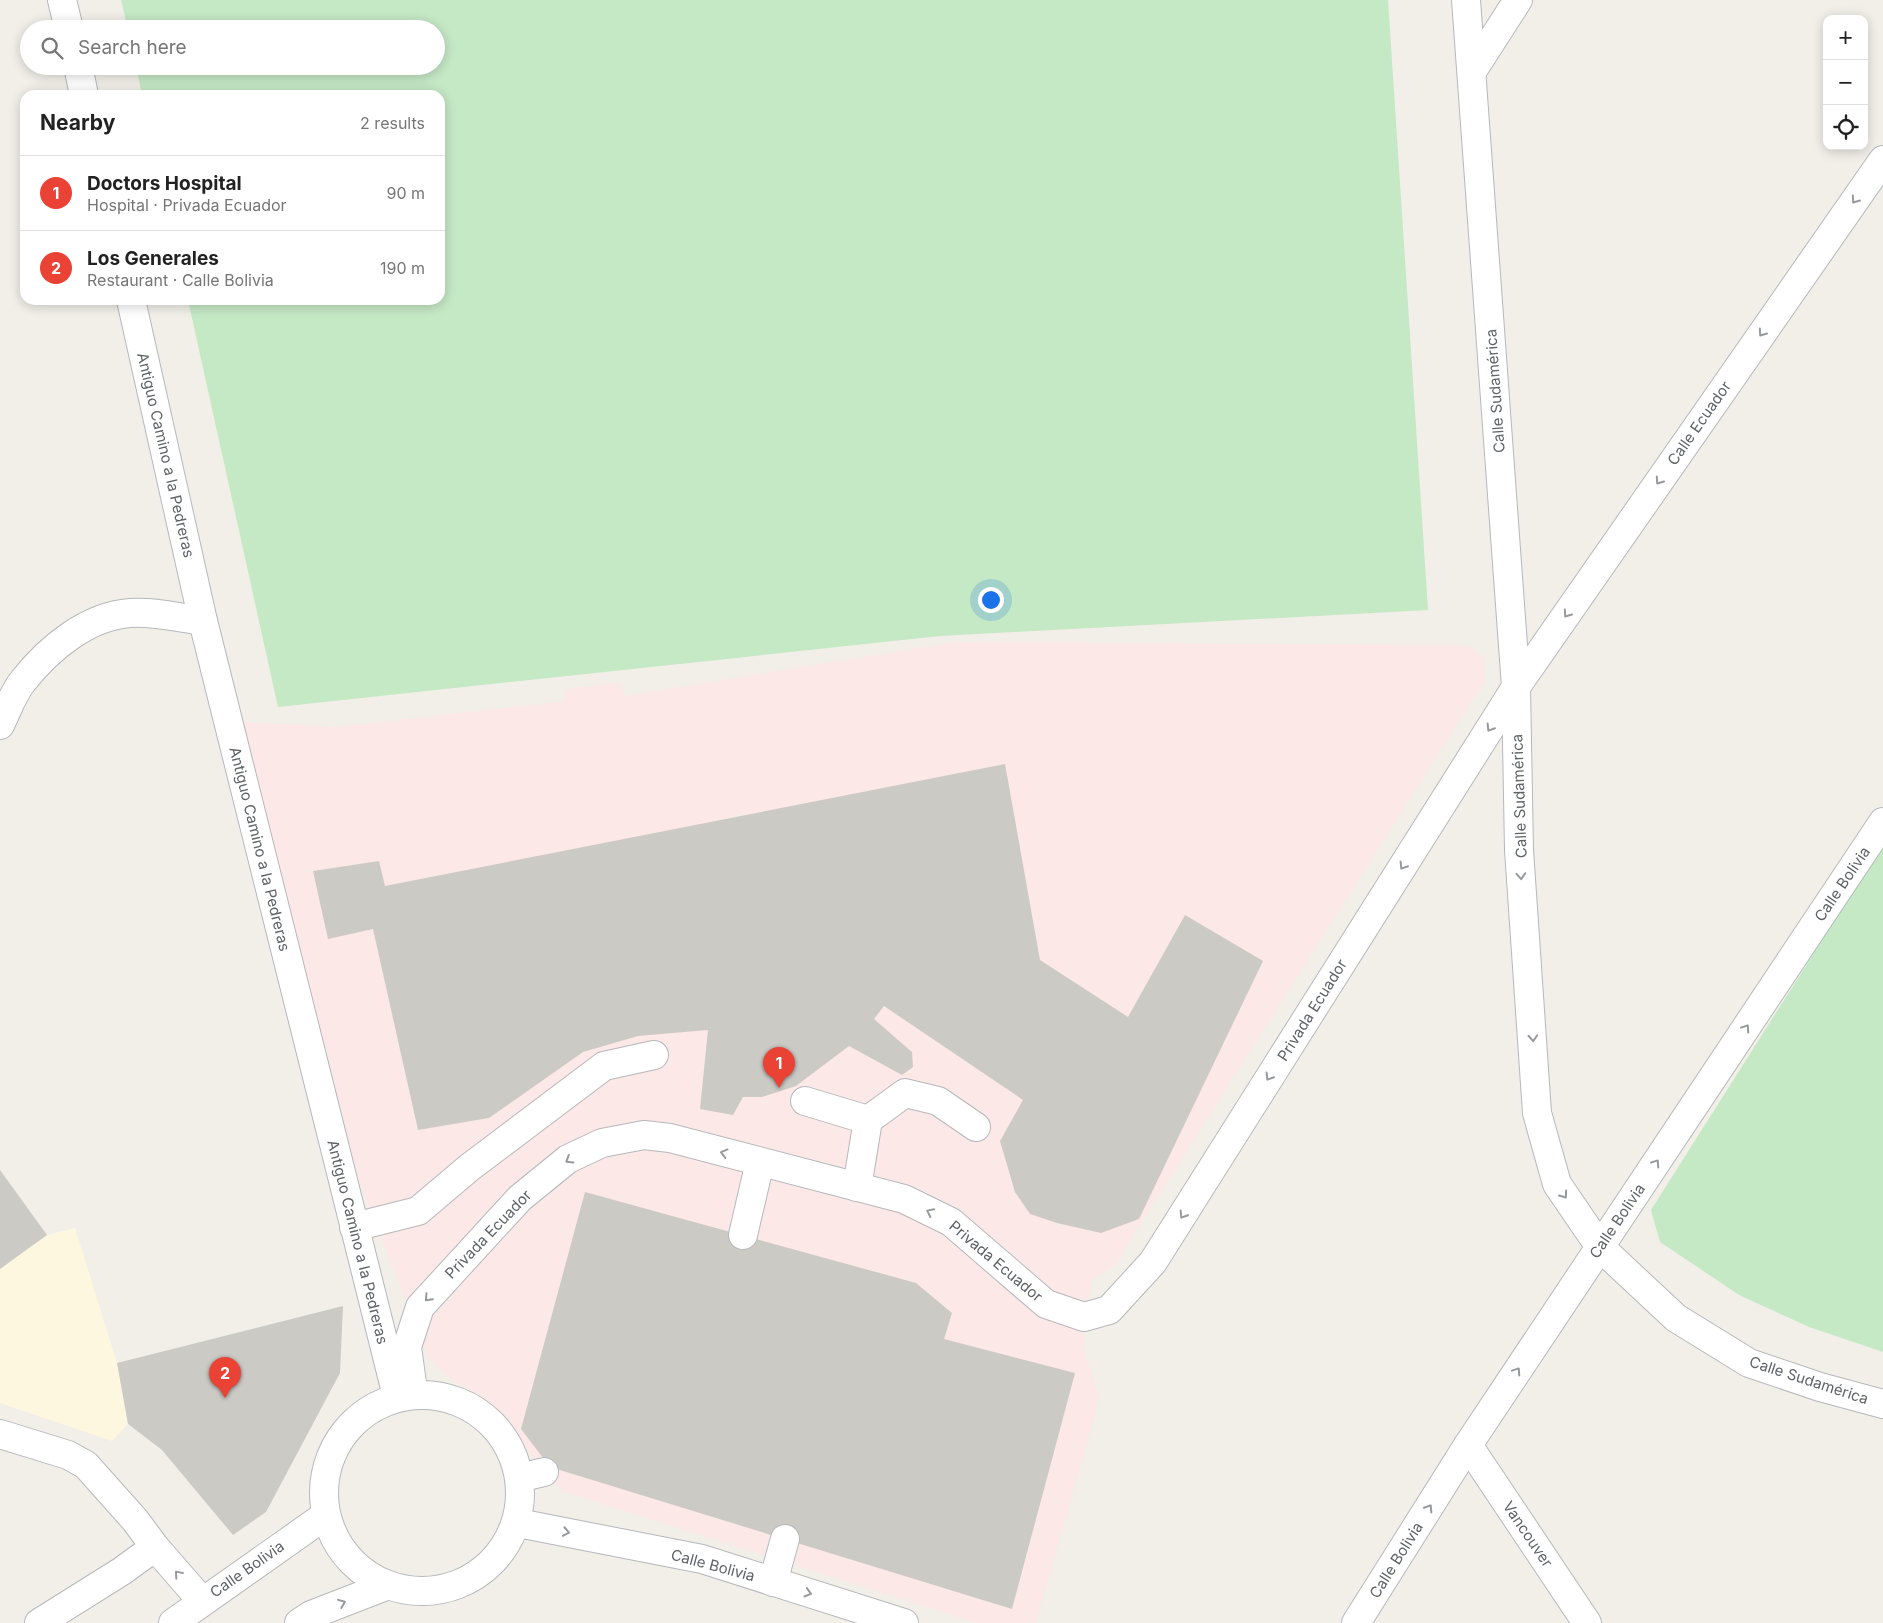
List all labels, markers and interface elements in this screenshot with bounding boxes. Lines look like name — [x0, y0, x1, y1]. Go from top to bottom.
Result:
map controls — [1823, 15, 1868, 150]
button: + — [1823, 15, 1868, 60]
search box — [20, 20, 445, 75]
icon: search — [38, 34, 66, 62]
text: Search here — [78, 36, 187, 59]
button: − — [1823, 60, 1868, 105]
button: locate — [1823, 105, 1868, 150]
text: Nearby — [40, 110, 115, 135]
text: 2 results — [360, 113, 425, 133]
text: Doctors Hospital — [87, 172, 242, 195]
text: 1 — [53, 183, 59, 203]
text: 90 m — [386, 183, 425, 203]
one-way arrow — [1852, 194, 1861, 203]
text: Hospital · Privada Ecuador — [87, 195, 287, 215]
text: Los Generales — [87, 247, 219, 270]
text: 2 — [51, 258, 61, 278]
text: 190 m — [380, 258, 425, 278]
text: Restaurant · Calle Bolivia — [87, 270, 274, 290]
one-way arrow — [1759, 327, 1768, 337]
street label: Calle Sudamérica — [1481, 328, 1509, 454]
street label: Antiguo Camino a la Pedreras — [133, 351, 199, 559]
street label: Calle Ecuador — [1663, 377, 1735, 469]
one-way arrow — [1656, 475, 1665, 484]
your location — [978, 587, 1004, 613]
one-way arrow — [1564, 608, 1573, 618]
one-way arrow — [1486, 723, 1496, 732]
street label: Calle Sudamérica — [1507, 734, 1531, 858]
street label: Antiguo Camino a la Pedreras — [225, 745, 295, 953]
street label: Calle Bolivia — [1810, 843, 1874, 925]
one-way arrow — [1399, 860, 1409, 869]
one-way arrow — [1516, 872, 1527, 880]
street label: Privada Ecuador — [1273, 955, 1351, 1064]
one-way arrow — [1740, 1024, 1749, 1034]
one-way arrow — [1527, 1034, 1538, 1042]
pin: 1 — [763, 1047, 795, 1088]
one-way arrow — [1266, 1072, 1276, 1081]
street label: Antiguo Camino a la Pedreras — [323, 1138, 393, 1346]
one-way arrow — [721, 1148, 729, 1158]
one-way arrow — [565, 1154, 574, 1164]
one-way arrow — [1650, 1160, 1659, 1169]
street label: Calle Bolivia — [1585, 1180, 1649, 1262]
street label: Privada Ecuador — [441, 1185, 536, 1282]
one-way arrow — [1558, 1190, 1567, 1199]
one-way arrow — [927, 1208, 936, 1218]
one-way arrow — [1179, 1209, 1189, 1218]
street label: Privada Ecuador — [945, 1216, 1047, 1306]
one-way arrow — [425, 1292, 434, 1301]
street label: Calle Sudamérica — [1747, 1352, 1871, 1408]
pin: 2 — [209, 1357, 241, 1398]
one-way arrow — [1511, 1368, 1521, 1377]
street label: Vancouver — [1499, 1497, 1557, 1571]
one-way arrow — [1423, 1504, 1432, 1513]
street label: Calle Bolivia — [1365, 1518, 1427, 1602]
one-way arrow — [562, 1527, 571, 1537]
street label: Calle Bolivia — [206, 1537, 288, 1601]
street label: Calle Bolivia — [669, 1545, 757, 1585]
one-way arrow — [175, 1570, 184, 1579]
one-way arrow — [804, 1587, 812, 1597]
one-way arrow — [337, 1599, 346, 1609]

